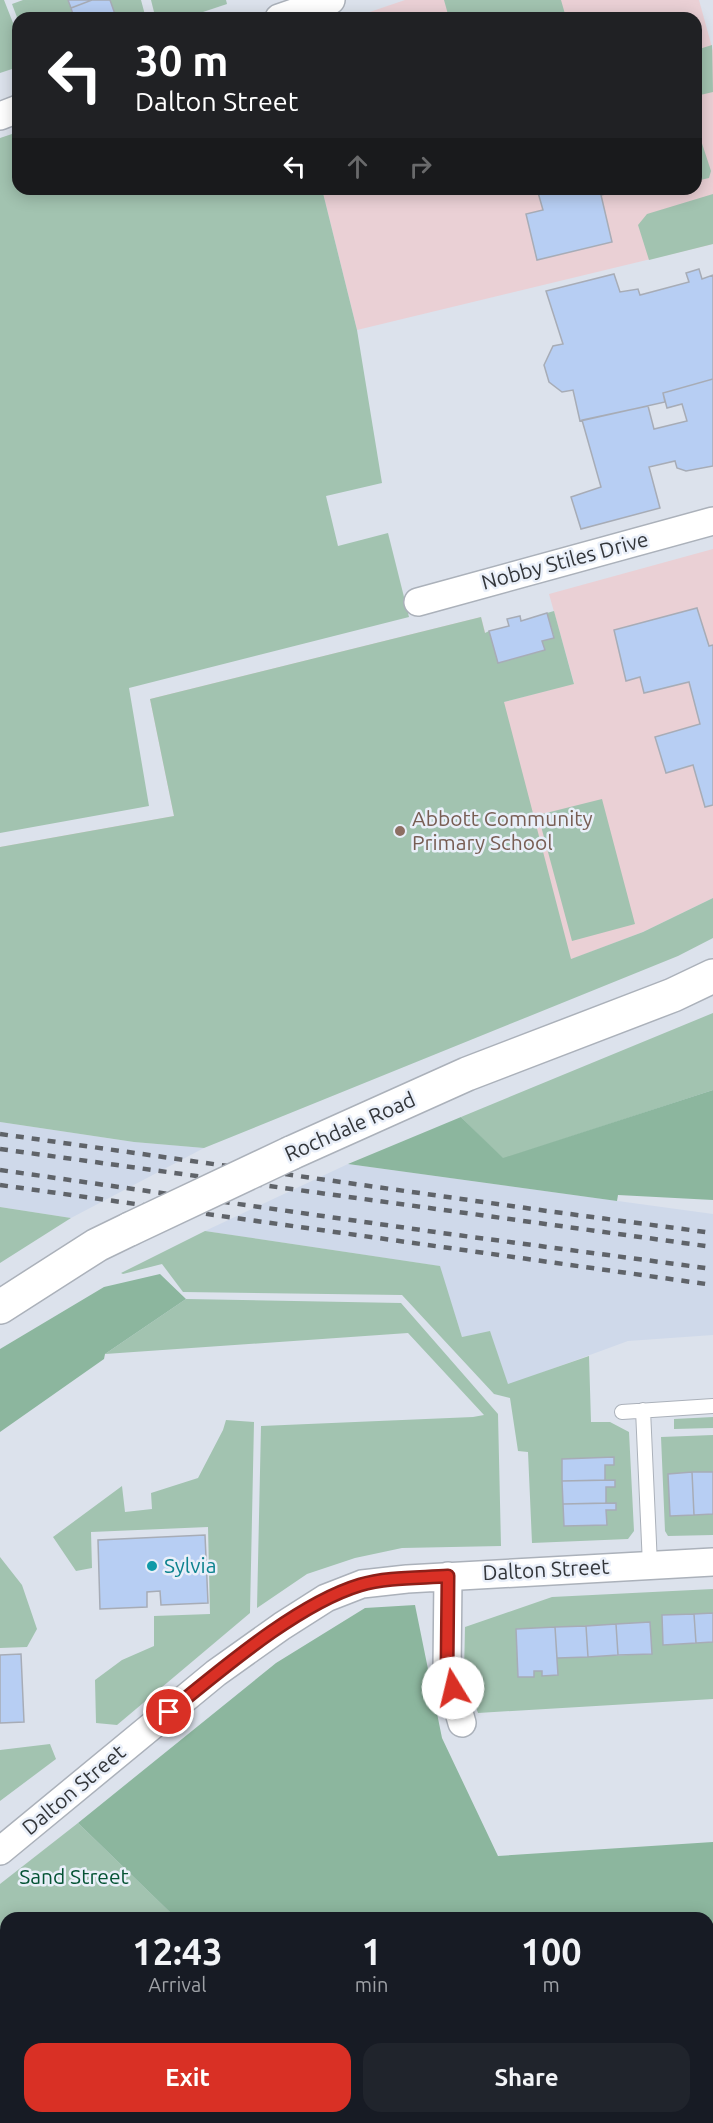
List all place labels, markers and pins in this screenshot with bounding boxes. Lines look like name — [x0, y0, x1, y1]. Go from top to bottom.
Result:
place label: Abbott Community Primary School — [412, 806, 593, 854]
marker: Abbott Community Primary School — [393, 824, 407, 838]
place label: Sylvia — [164, 1553, 216, 1577]
marker: Sylvia — [145, 1559, 159, 1573]
pin — [143, 1686, 194, 1737]

